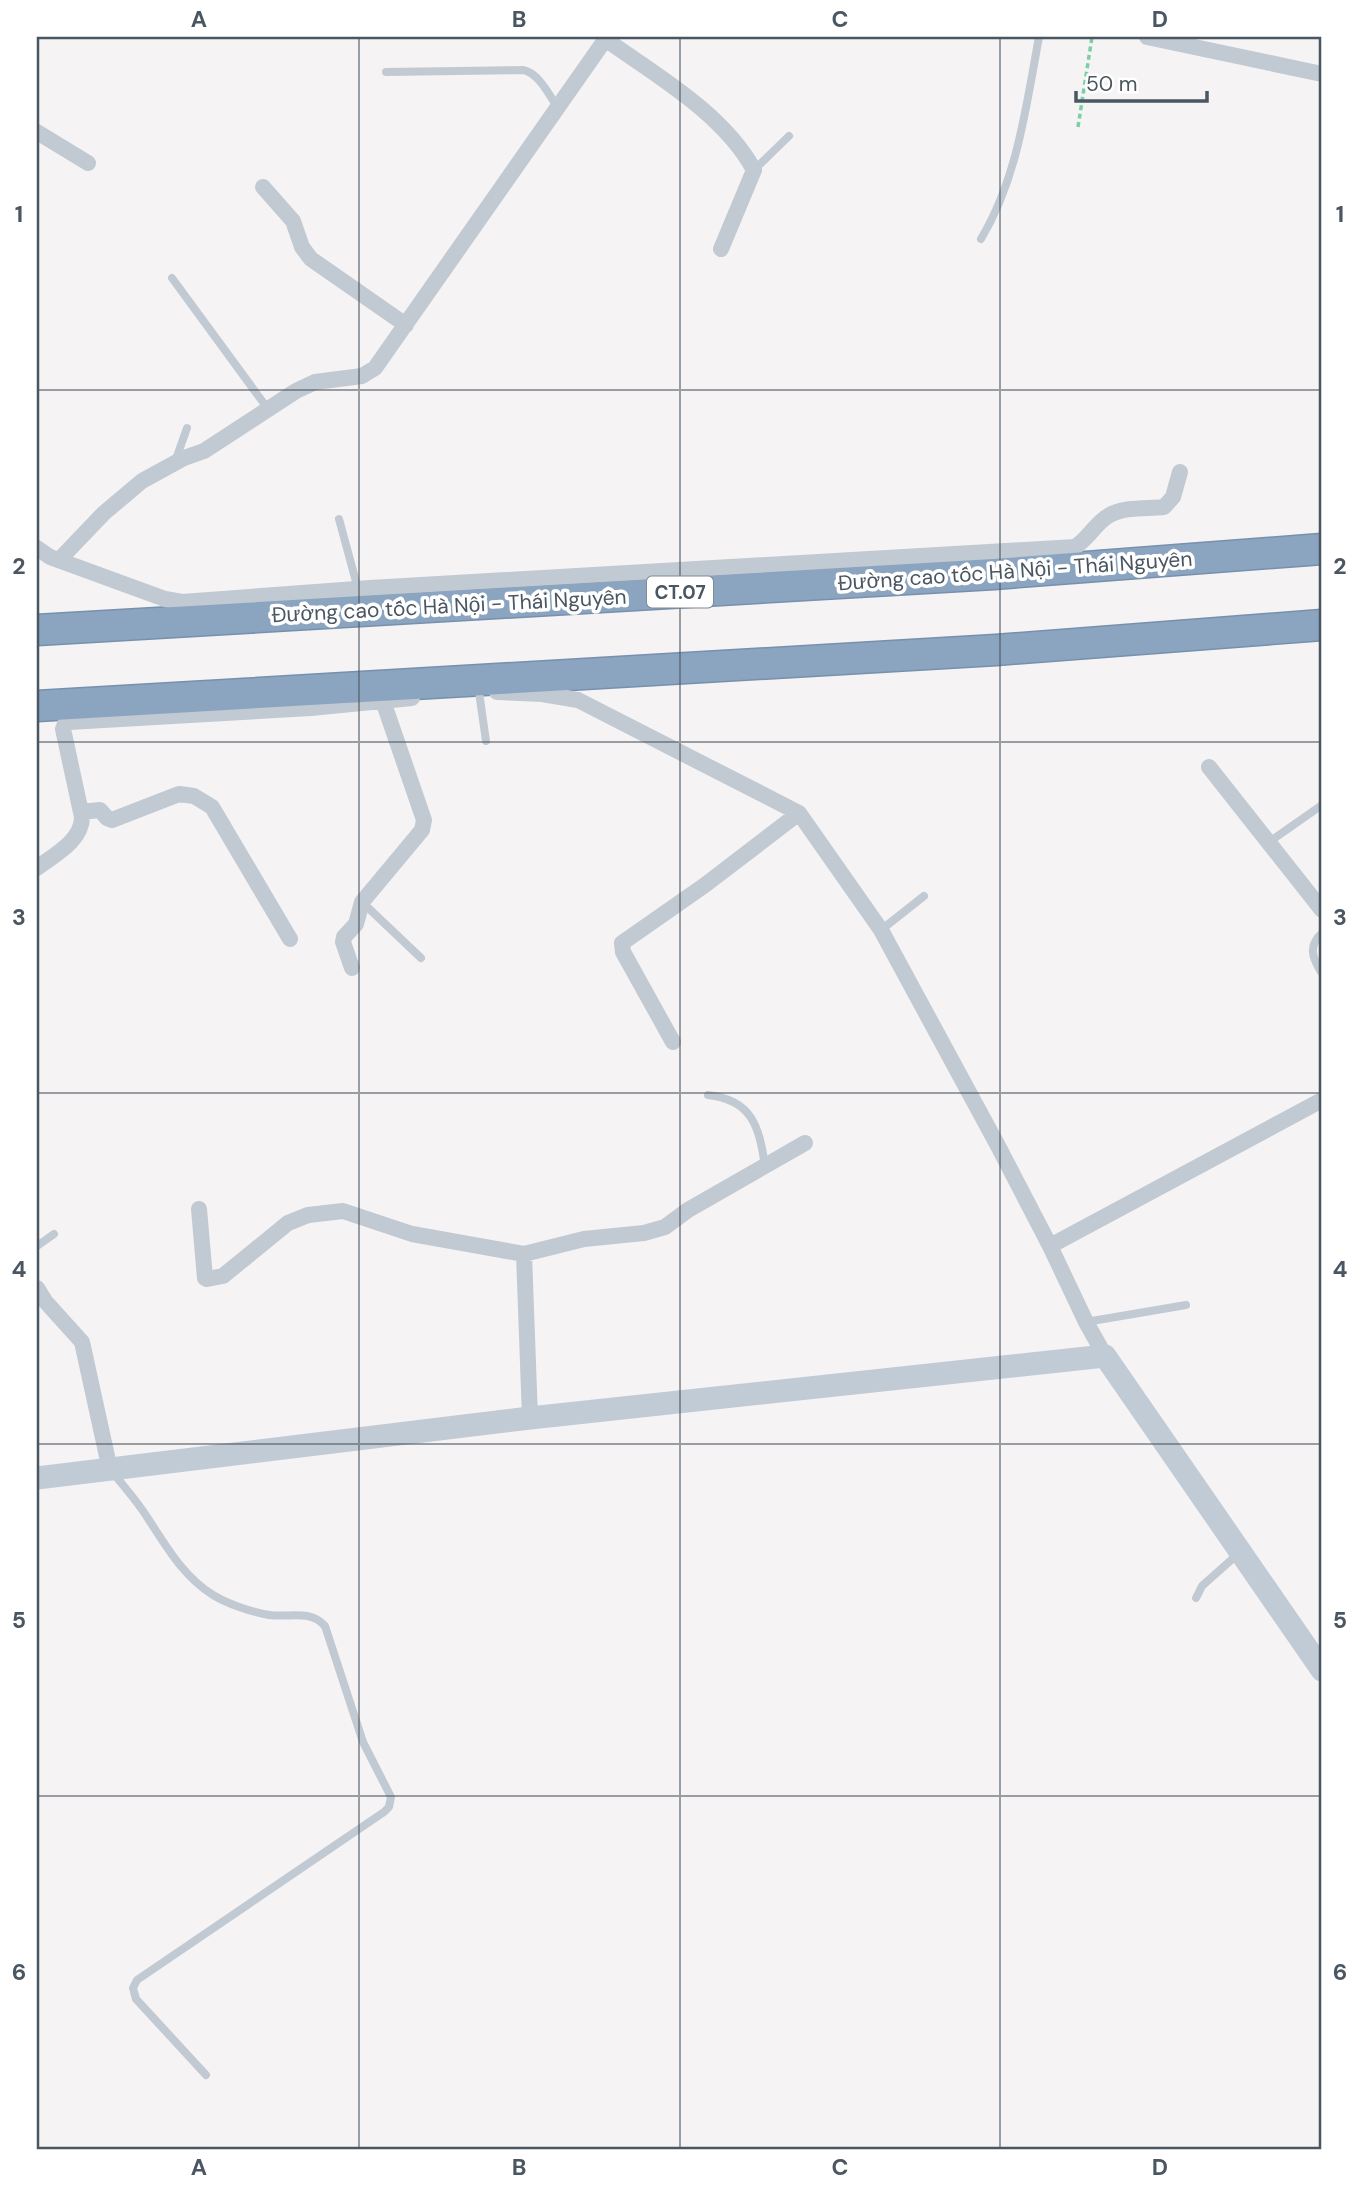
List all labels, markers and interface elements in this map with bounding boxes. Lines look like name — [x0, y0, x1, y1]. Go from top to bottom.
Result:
text: A — [191, 4, 207, 34]
text: B — [512, 4, 526, 34]
text: C — [832, 4, 848, 34]
text: D — [1152, 4, 1168, 34]
scale bar — [1076, 60, 1207, 104]
text: 50 m — [1086, 70, 1137, 98]
text: 1 — [15, 199, 23, 229]
text: 1 — [1336, 199, 1344, 229]
street label: Đường cao tốc Hà Nội - Thái Nguyên — [837, 545, 1193, 597]
text: 2 — [12, 551, 26, 581]
text: 2 — [1333, 551, 1347, 581]
road number: CT.07 — [647, 576, 713, 608]
street label: Đường cao tốc Hà Nội - Thái Nguyên — [271, 583, 627, 629]
text: 3 — [12, 902, 26, 932]
text: 3 — [1333, 902, 1347, 932]
text: 4 — [12, 1254, 27, 1284]
text: 4 — [1333, 1254, 1348, 1284]
text: 5 — [12, 1605, 26, 1635]
text: 5 — [1333, 1605, 1347, 1635]
text: 6 — [12, 1957, 26, 1987]
text: 6 — [1333, 1957, 1347, 1987]
text: A — [191, 2152, 207, 2182]
text: B — [512, 2152, 526, 2182]
text: C — [832, 2152, 848, 2182]
text: D — [1152, 2152, 1168, 2182]

